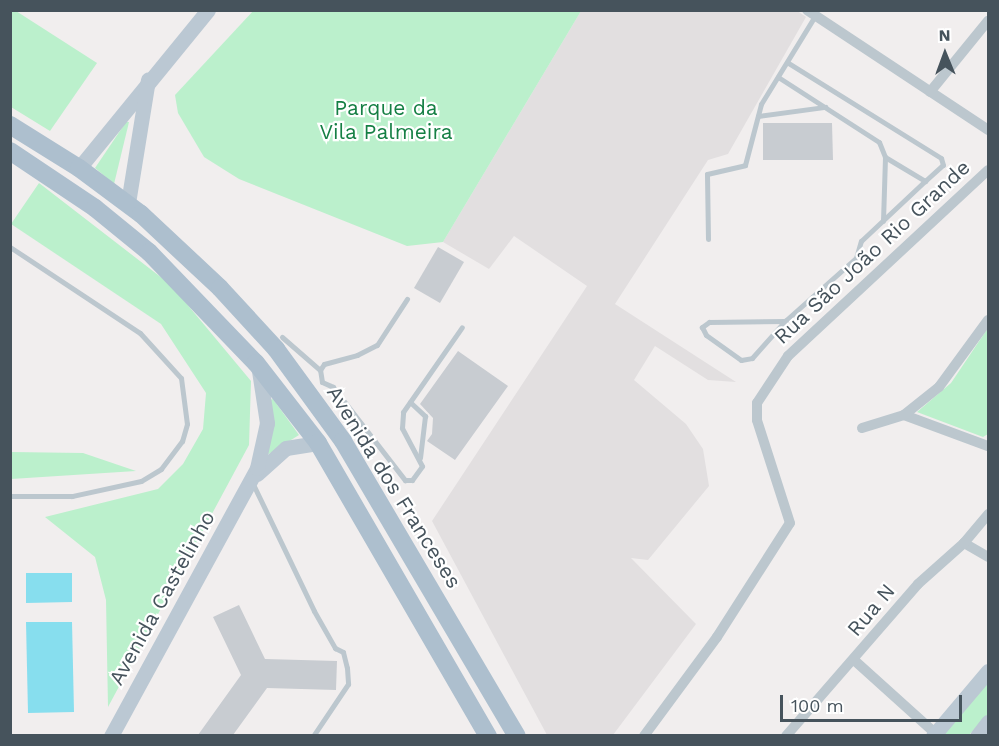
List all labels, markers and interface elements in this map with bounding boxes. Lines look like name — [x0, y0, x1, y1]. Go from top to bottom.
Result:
north arrow — [915, 24, 975, 84]
text: N — [939, 26, 951, 45]
park label: Parque da Vila Palmeira — [319, 95, 453, 145]
street label: Rua São João Rio Grande — [769, 154, 975, 350]
street label: Avenida dos Franceses — [321, 381, 467, 593]
street label: Avenida Castelinho — [103, 506, 221, 690]
street label: Rua N — [842, 578, 900, 642]
scale bar — [783, 683, 964, 721]
text: 100 m — [791, 695, 844, 716]

